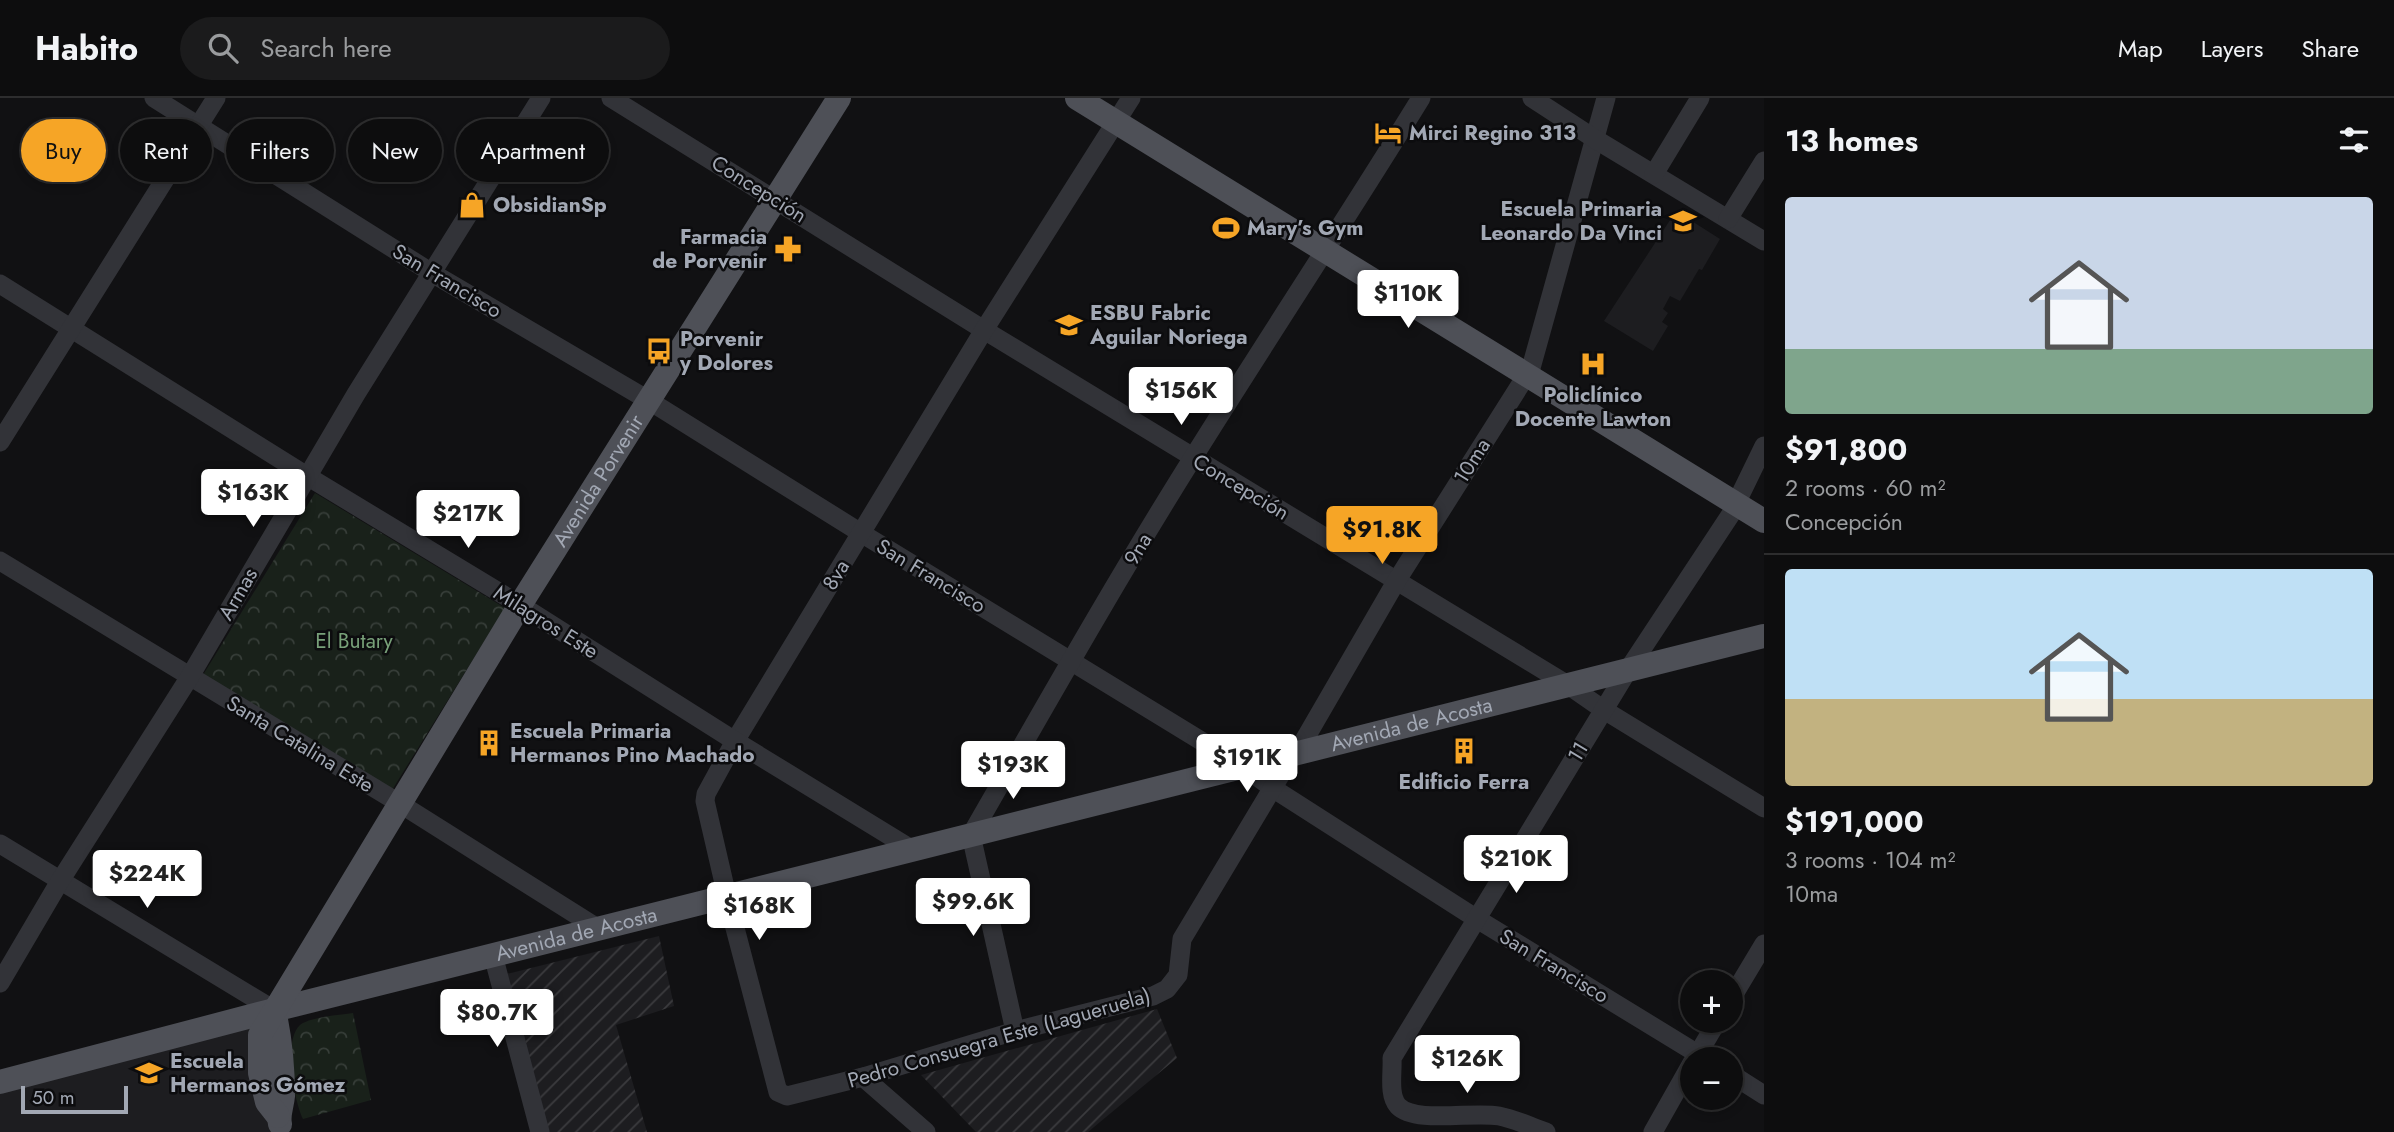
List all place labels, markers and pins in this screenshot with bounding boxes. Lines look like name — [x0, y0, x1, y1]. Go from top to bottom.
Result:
hotel icon: Mirci Regino 313 — [1373, 118, 1403, 148]
place label: Mirci Regino 313 — [1409, 118, 1576, 148]
shop icon: ObsidianSp — [457, 190, 487, 220]
place label: ObsidianSp — [493, 190, 607, 220]
place label: Escuela Primaria Leonardo Da Vinci — [1480, 194, 1662, 248]
school or university icon: Escuela Primaria Leonardo Da Vinci — [1668, 206, 1698, 236]
sports icon: Mary’s Gym — [1211, 213, 1241, 243]
place label: Mary’s Gym — [1247, 213, 1364, 243]
place label: Farmacia de Porvenir — [652, 222, 767, 276]
pharmacy icon: Farmacia de Porvenir — [773, 234, 803, 264]
pin: $110K — [1359, 271, 1457, 330]
place label: ESBU Fabric Aguilar Noriega — [1089, 298, 1248, 352]
school or university icon: ESBU Fabric Aguilar Noriega — [1054, 310, 1084, 340]
place label: Porvenir y Dolores — [679, 324, 773, 378]
bus stop icon: Porvenir y Dolores — [644, 336, 674, 366]
hospital icon: Policlínico Docente Lawton — [1578, 349, 1608, 379]
pin: $156K — [1132, 368, 1230, 427]
place label: Policlínico Docente Lawton — [1515, 380, 1671, 434]
pin: $163K — [204, 470, 302, 529]
pin: $217K — [419, 490, 517, 550]
pin: $91.8K — [1325, 506, 1439, 566]
place label: Escuela Primaria Hermanos Pino Machado — [510, 716, 755, 770]
building icon: Escuela Primaria Hermanos Pino Machado — [474, 728, 504, 758]
pin: $191K — [1198, 734, 1296, 794]
building icon: Edificio Ferra — [1449, 736, 1479, 766]
pin: $193K — [964, 742, 1062, 801]
place label: Edificio Ferra — [1399, 767, 1529, 797]
pin: $210K — [1467, 836, 1565, 895]
pin: $224K — [98, 850, 196, 910]
pin: $99.6K — [916, 878, 1030, 938]
pin: $168K — [710, 882, 808, 942]
pin: $80.7K — [440, 990, 554, 1049]
pin: $126K — [1418, 1035, 1516, 1095]
place label: Escuela Hermanos Gómez — [170, 1046, 345, 1100]
school or university icon: Escuela Hermanos Gómez — [134, 1058, 164, 1088]

